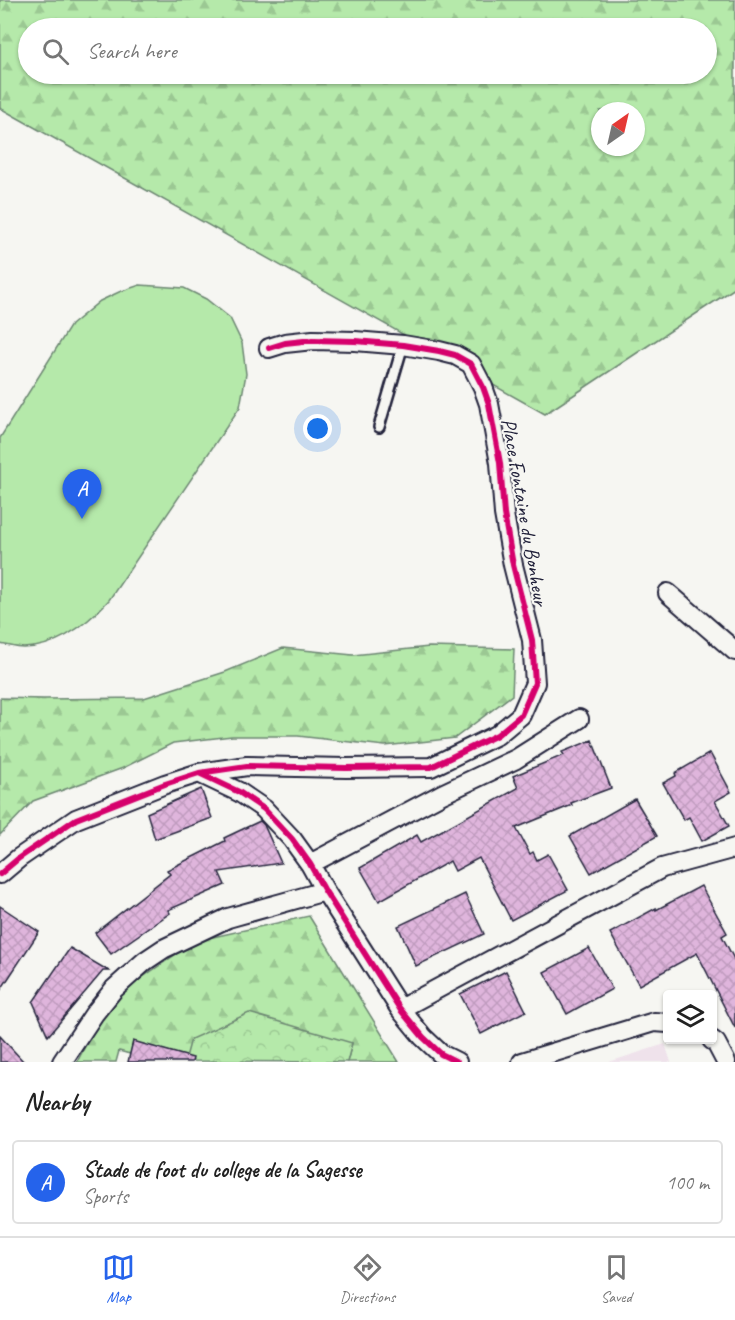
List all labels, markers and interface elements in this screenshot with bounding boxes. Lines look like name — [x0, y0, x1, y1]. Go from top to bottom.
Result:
search box — [18, 18, 717, 84]
icon: search — [39, 35, 72, 68]
text: Search here — [87, 37, 177, 65]
north arrow — [591, 102, 645, 156]
your location — [303, 414, 332, 443]
street label: Place Fontaine du Bonheur — [496, 416, 555, 609]
pin: A — [62, 470, 101, 519]
map controls — [663, 990, 717, 1044]
button: layers — [663, 990, 717, 1044]
text: Nearby — [24, 1085, 89, 1118]
text: Stade de foot du college de la Sagesse — [83, 1156, 362, 1184]
text: A — [40, 1170, 51, 1195]
text: 100 m — [666, 1170, 709, 1195]
text: Sports — [83, 1184, 128, 1209]
tab: Map — [102, 1251, 135, 1307]
tab: Directions — [340, 1251, 395, 1307]
tab: Saved — [600, 1251, 633, 1307]

